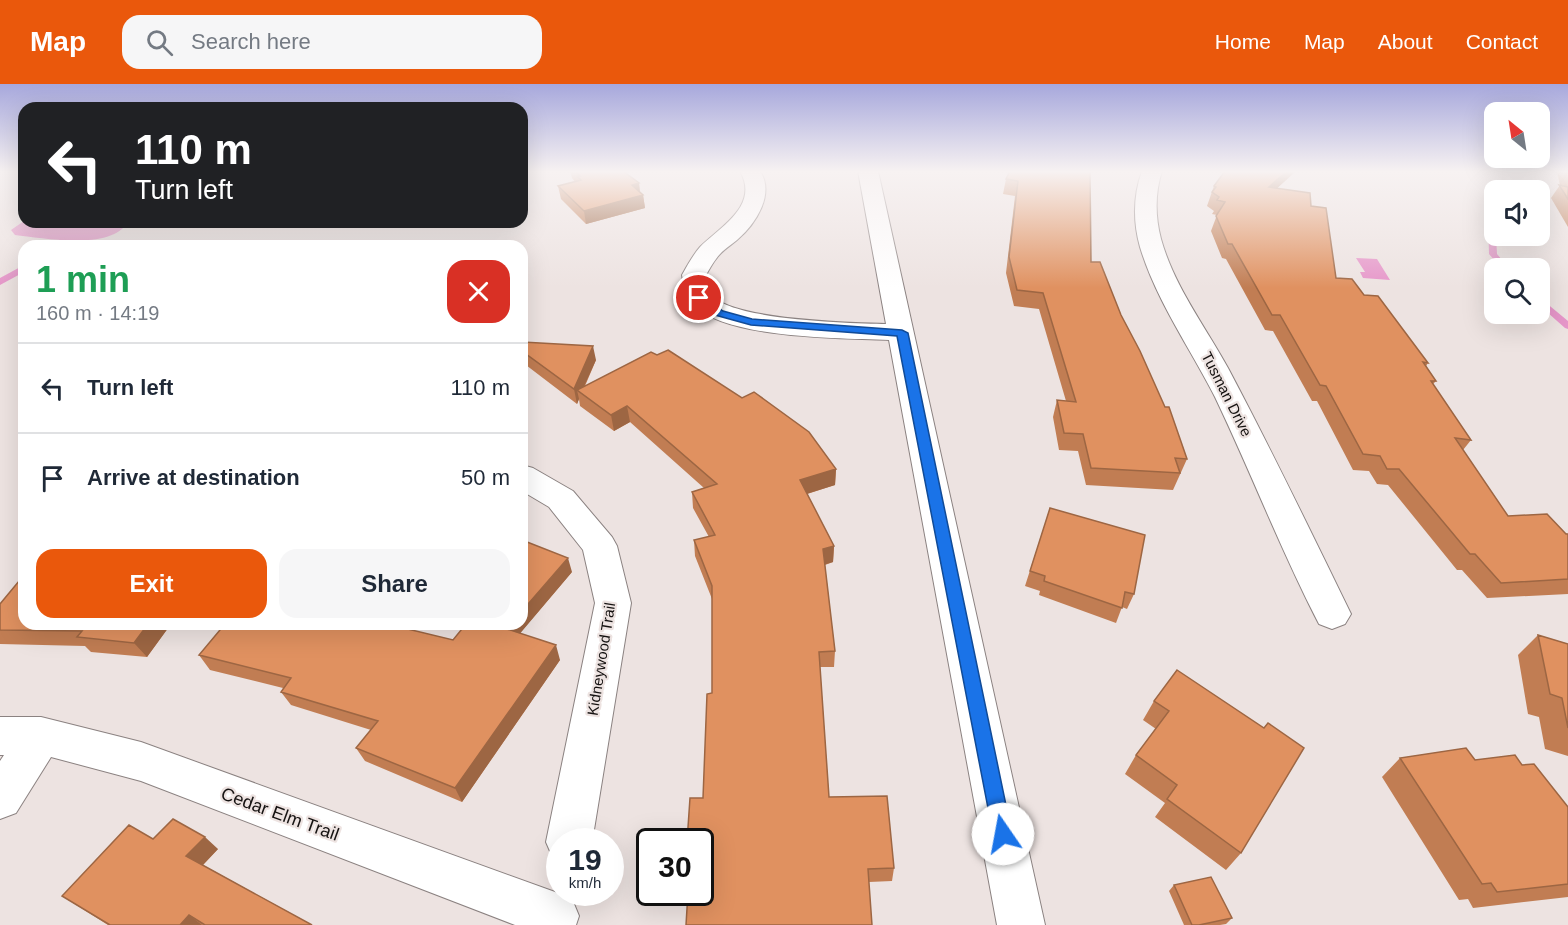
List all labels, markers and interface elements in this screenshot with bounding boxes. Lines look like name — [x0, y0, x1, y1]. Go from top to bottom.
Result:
search box — [122, 15, 542, 69]
text: Map — [30, 26, 86, 57]
icon: search — [143, 26, 176, 59]
text: Search here — [191, 29, 311, 54]
text: Home — [1215, 30, 1271, 53]
text: Map — [1304, 30, 1345, 53]
text: About — [1378, 30, 1433, 53]
text: Contact — [1466, 30, 1538, 53]
north arrow — [1484, 102, 1550, 168]
map controls — [1484, 102, 1550, 324]
icon: left — [36, 126, 114, 204]
text: 110 m — [135, 126, 252, 173]
text: Turn left — [135, 175, 233, 205]
button: sound — [1484, 180, 1550, 246]
button: search — [1484, 258, 1550, 324]
text: 1 min — [36, 259, 130, 300]
button: close — [447, 260, 510, 323]
pin — [673, 272, 724, 323]
icon: arrive — [682, 281, 715, 314]
text: 160 m · 14:19 — [36, 302, 159, 324]
street label: Tusman Drive — [1198, 349, 1256, 439]
icon: left — [36, 372, 69, 405]
text: Turn left — [87, 375, 173, 400]
text: 110 m — [450, 375, 510, 400]
icon: arrive — [36, 462, 69, 495]
text: Arrive at destination — [87, 465, 300, 490]
text: 50 m — [461, 465, 510, 490]
button: Exit — [36, 549, 267, 618]
button: Share — [279, 549, 510, 618]
street label: Kidneywood Trail — [584, 601, 618, 717]
street label: Cedar Elm Trail — [218, 783, 342, 845]
position arrow — [971, 802, 1035, 866]
speed limit sign: 30 — [636, 828, 714, 906]
text: 19 — [568, 843, 602, 876]
text: km/h — [569, 874, 601, 891]

